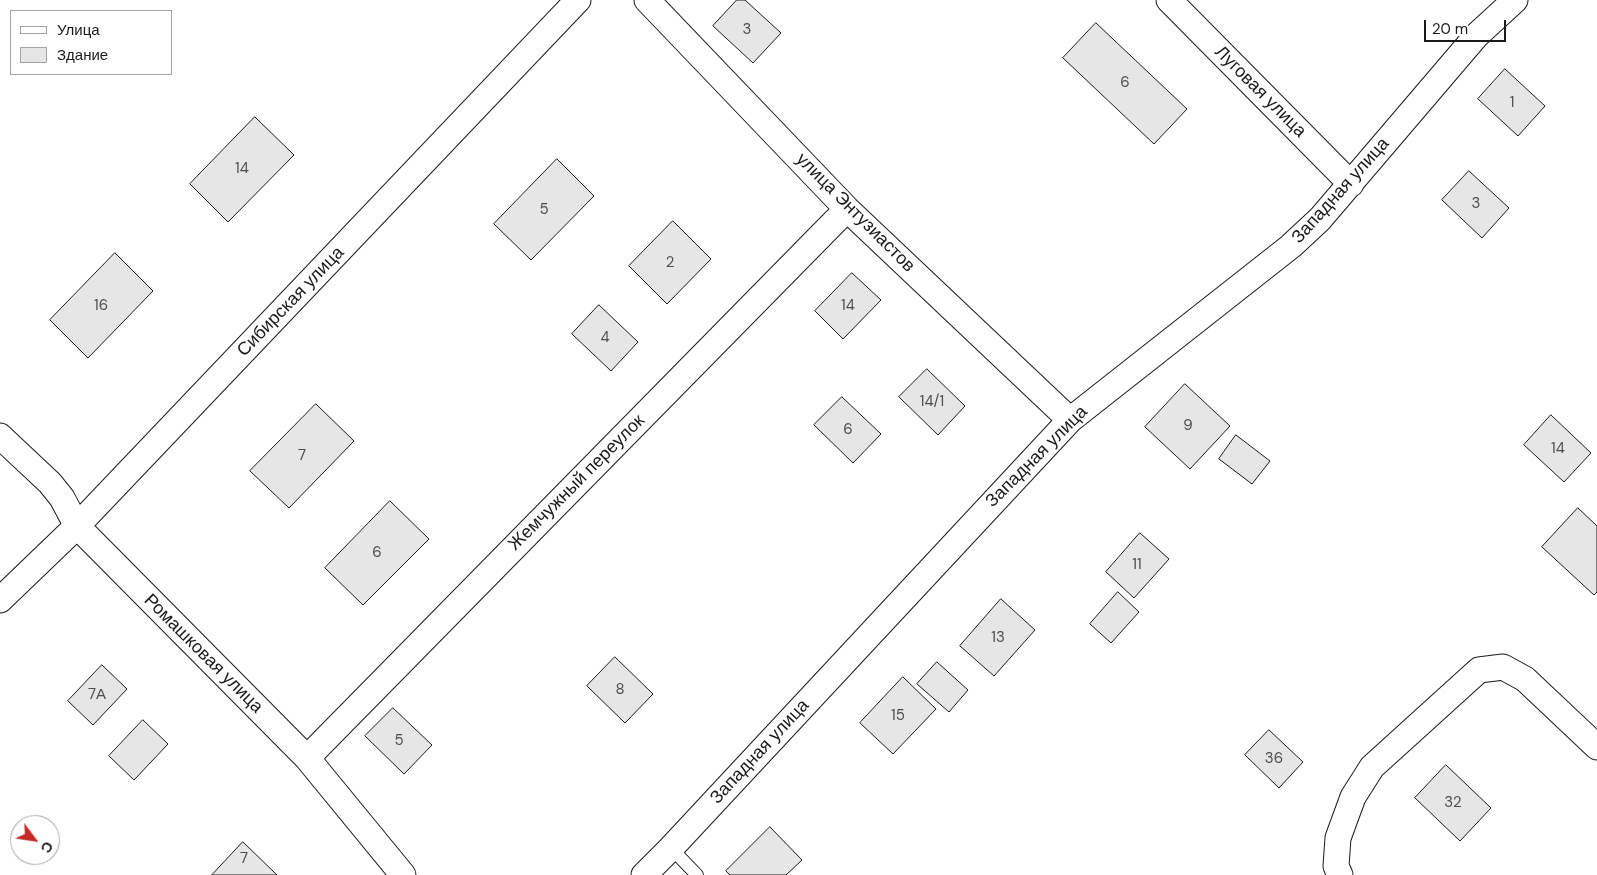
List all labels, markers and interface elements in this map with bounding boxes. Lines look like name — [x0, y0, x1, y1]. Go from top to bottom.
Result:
legend — [10, 10, 172, 75]
scale bar — [1427, 10, 1510, 42]
text: 20 m — [1432, 19, 1468, 39]
text: Улица — [57, 20, 100, 40]
house number: 3 — [743, 21, 751, 39]
street label: Луговая улица — [1210, 42, 1310, 142]
text: Здание — [57, 45, 108, 65]
house number: 6 — [1120, 74, 1130, 92]
house number: 1 — [1510, 94, 1514, 112]
street label: Западная улица — [1288, 134, 1394, 248]
street label: улица Энтузиастов — [791, 149, 919, 277]
house number: 14 — [235, 160, 249, 178]
house number: 3 — [1472, 195, 1480, 213]
house number: 5 — [539, 201, 549, 219]
street label: Сибирская улица — [233, 242, 349, 362]
house number: 2 — [666, 254, 674, 272]
house number: 16 — [94, 297, 108, 315]
house number: 14 — [841, 297, 855, 315]
house number: 4 — [600, 329, 610, 347]
house number: 14/1 — [920, 393, 944, 411]
street label: Западная улица — [982, 402, 1092, 512]
street label: Жемчужный переулок — [504, 410, 650, 556]
house number: 9 — [1183, 417, 1193, 435]
house number: 6 — [843, 421, 853, 439]
house number: 14 — [1551, 440, 1565, 458]
house number: 7 — [298, 447, 306, 465]
house number: 6 — [372, 544, 382, 562]
house number: 11 — [1132, 556, 1142, 574]
street label: Ромашковая улица — [139, 590, 267, 718]
house number: 13 — [991, 629, 1005, 647]
house number: 8 — [615, 681, 625, 699]
house number: 7А — [88, 686, 106, 704]
street label: Западная улица — [706, 695, 814, 809]
house number: 15 — [891, 707, 905, 725]
house number: 5 — [394, 732, 404, 750]
house number: 36 — [1265, 750, 1283, 768]
house number: 32 — [1444, 794, 1462, 812]
north arrow — [10, 815, 60, 865]
text: С — [37, 838, 57, 856]
house number: 7 — [240, 850, 248, 868]

